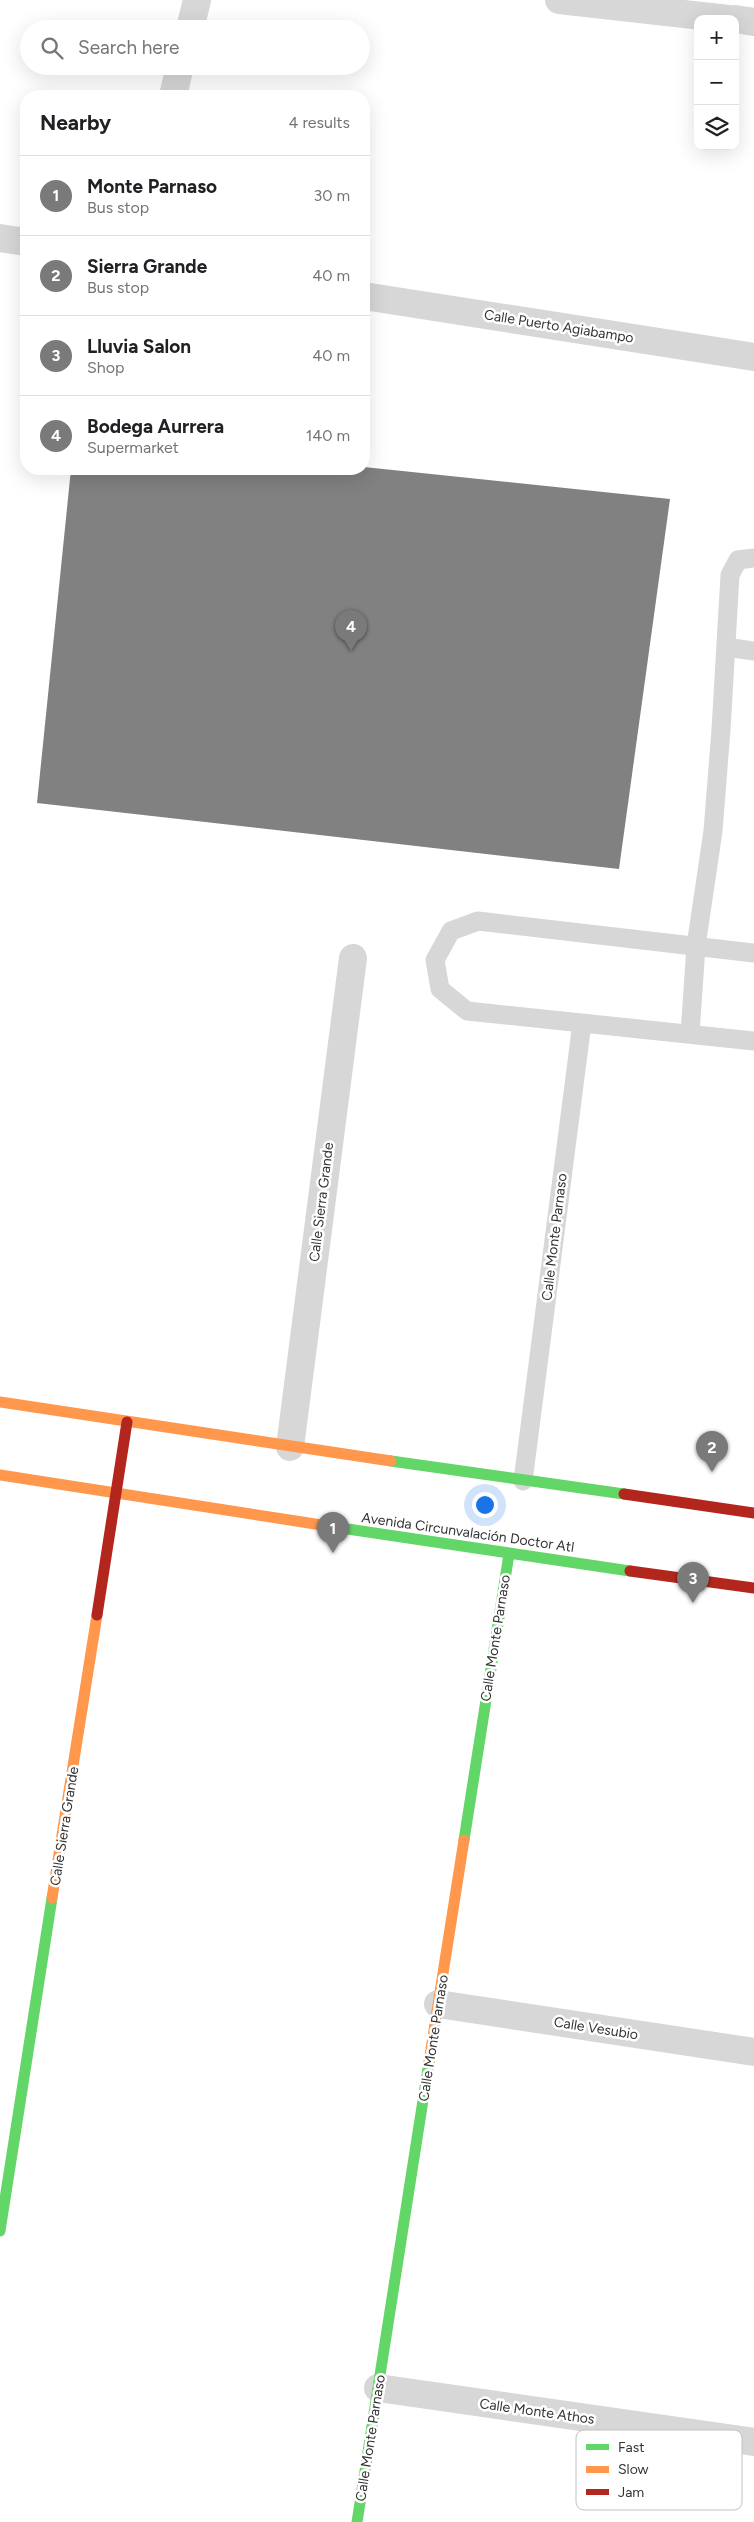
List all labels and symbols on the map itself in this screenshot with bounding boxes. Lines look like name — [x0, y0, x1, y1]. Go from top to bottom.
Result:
street label: Calle Puerto Agiabampo — [483, 306, 635, 347]
pin: 4 — [335, 610, 367, 651]
street label: Calle Sierra Grande — [306, 1141, 337, 1263]
street label: Calle Monte Parnaso — [538, 1172, 571, 1302]
pin: 2 — [696, 1431, 728, 1472]
your location — [472, 1492, 498, 1518]
street label: Avenida Circunvalación Doctor Atl — [361, 1509, 575, 1556]
pin: 1 — [317, 1512, 349, 1553]
pin: 3 — [677, 1562, 709, 1603]
street label: Calle Monte Parnaso — [477, 1573, 514, 1703]
street label: Calle Sierra Grande — [47, 1765, 82, 1887]
street label: Calle Monte Parnaso — [415, 1973, 452, 2103]
street label: Calle Vesubio — [553, 2013, 639, 2044]
street label: Calle Monte Parnaso — [352, 2373, 389, 2503]
street label: Calle Monte Athos — [478, 2395, 595, 2428]
legend — [576, 2430, 742, 2510]
text: Fast — [618, 2439, 644, 2456]
text: Slow — [618, 2461, 649, 2478]
text: Jam — [618, 2484, 644, 2501]

